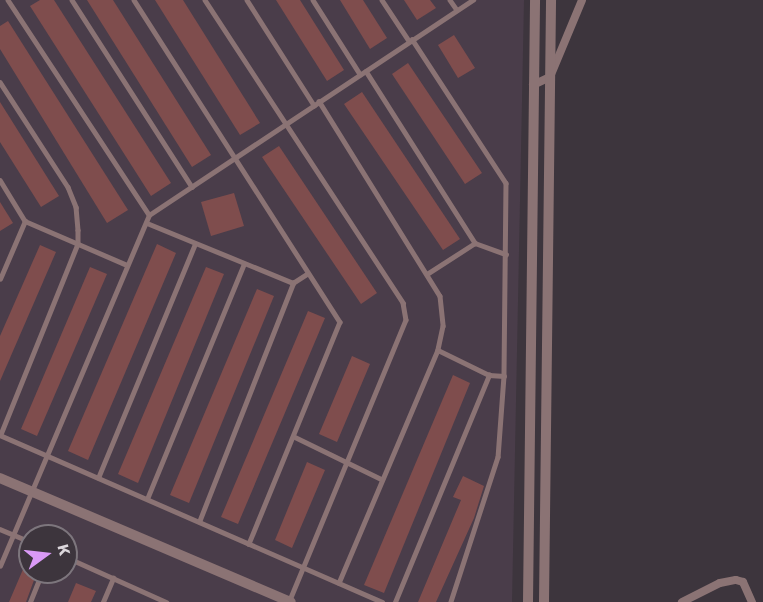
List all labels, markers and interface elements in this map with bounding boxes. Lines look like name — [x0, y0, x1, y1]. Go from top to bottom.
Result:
north arrow — [18, 524, 78, 584]
text: K — [53, 542, 75, 558]

